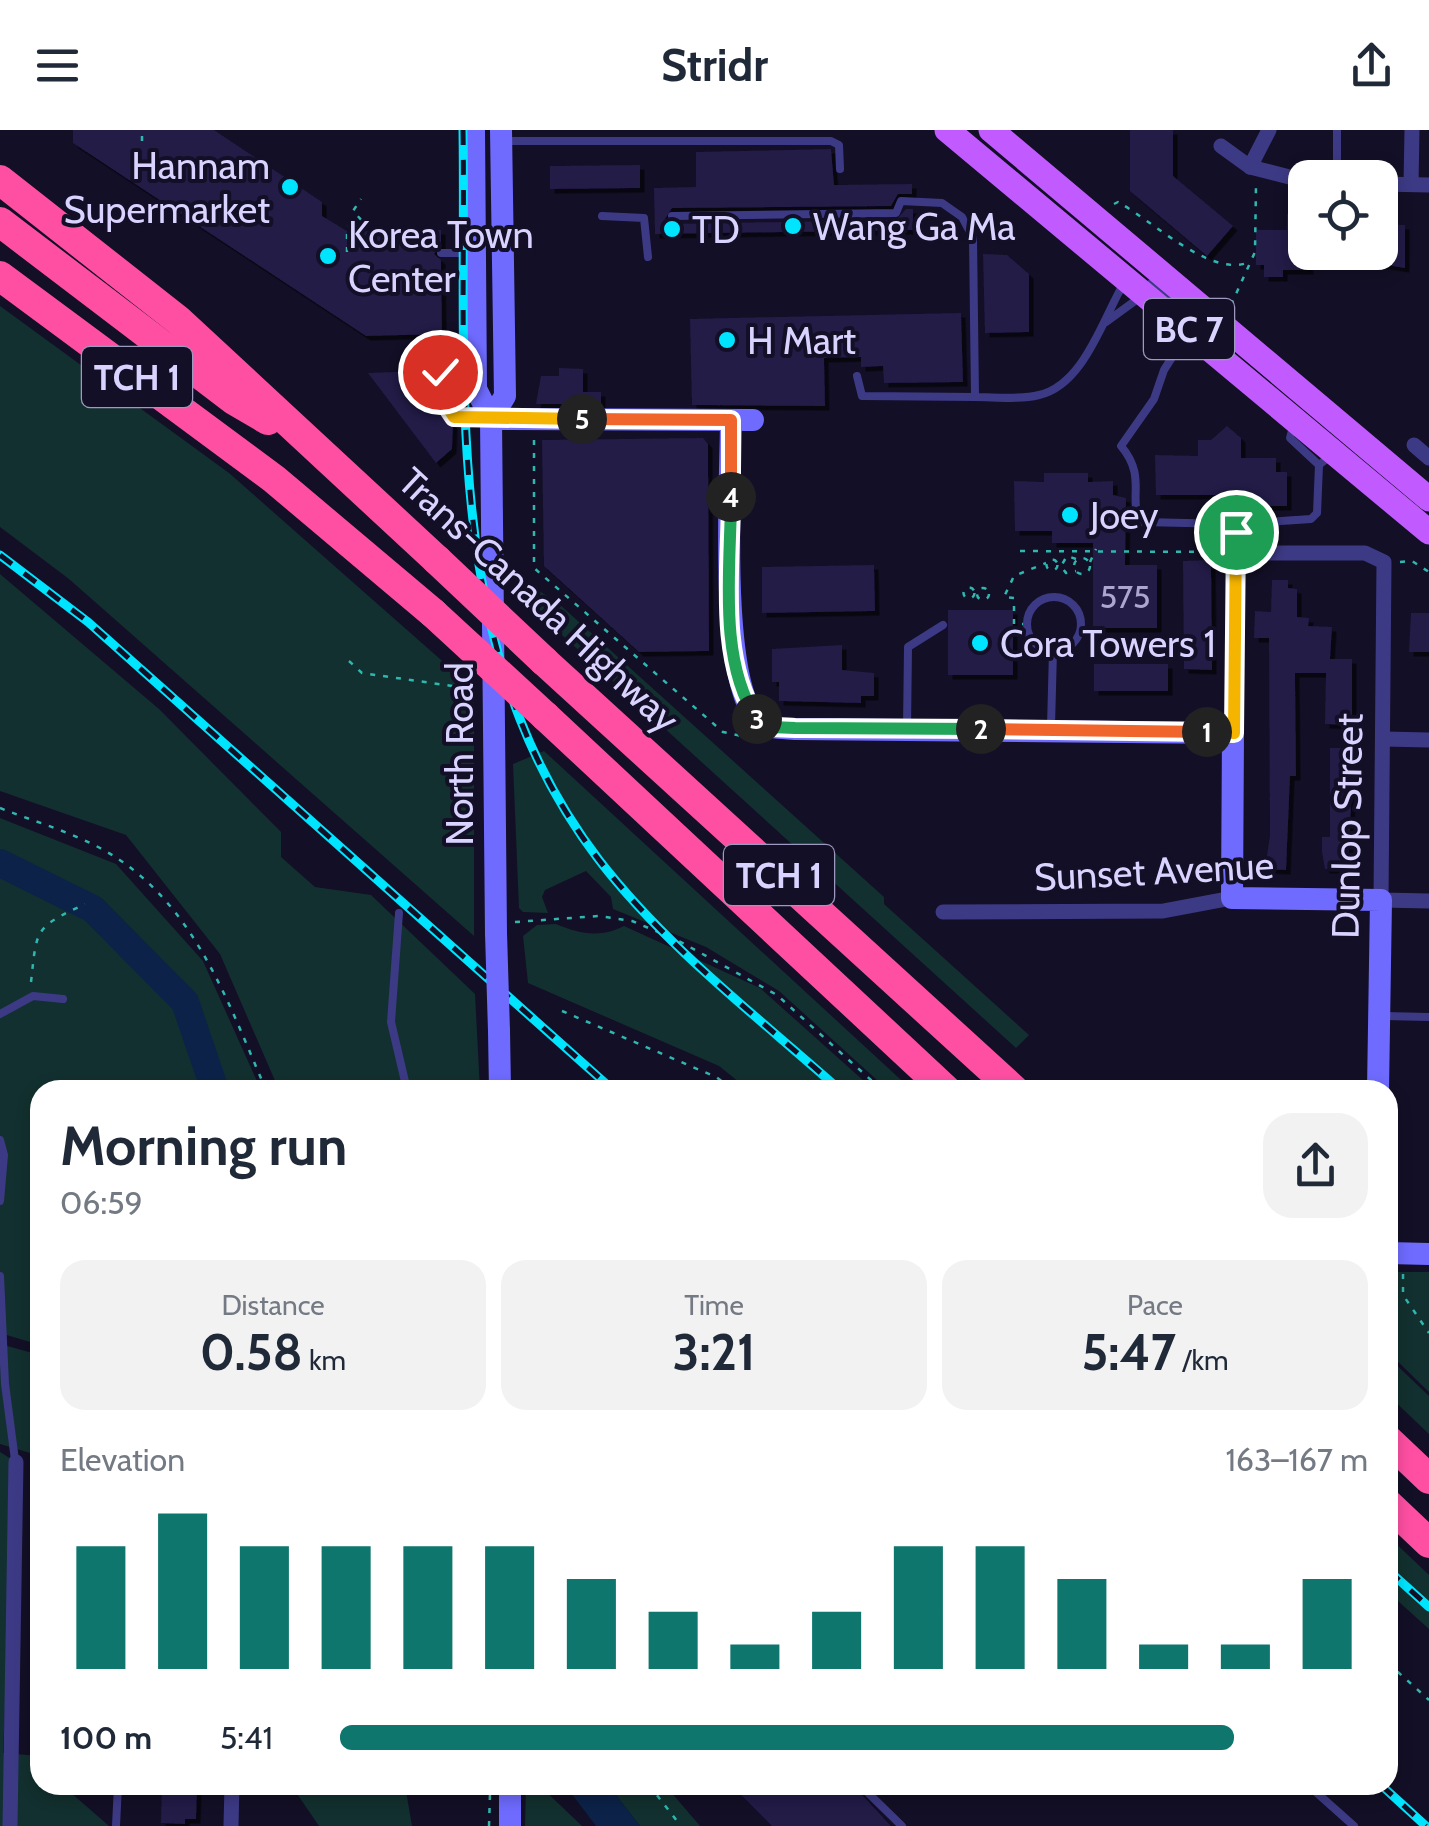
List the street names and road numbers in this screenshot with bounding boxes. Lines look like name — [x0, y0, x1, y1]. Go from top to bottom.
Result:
road number: BC 7 — [1144, 299, 1234, 359]
road number: TCH 1 — [82, 347, 192, 407]
street label: Trans-Canada Highway — [389, 458, 689, 742]
street label: North Road — [436, 662, 483, 846]
street label: Dunlop Street — [1322, 713, 1372, 939]
street label: Sunset Avenue — [1033, 841, 1275, 901]
road number: TCH 1 — [724, 845, 834, 905]

